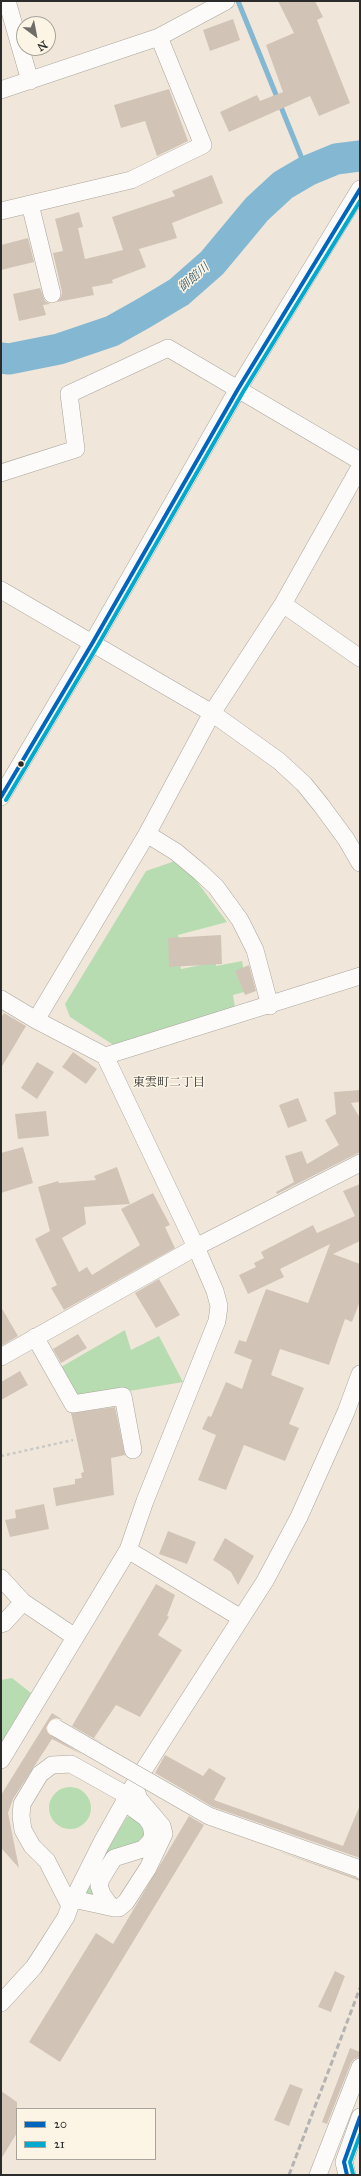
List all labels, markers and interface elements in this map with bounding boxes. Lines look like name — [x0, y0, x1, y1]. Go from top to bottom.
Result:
north arrow — [16, 16, 56, 56]
text: N — [35, 38, 50, 54]
water label: 御館川 — [176, 261, 212, 295]
unlabelled marker — [16, 759, 26, 769]
district label: 東雲町二丁目 — [133, 1076, 205, 1090]
legend — [16, 2108, 156, 2160]
text: 20 — [54, 2117, 67, 2131]
text: 21 — [54, 2137, 65, 2151]

